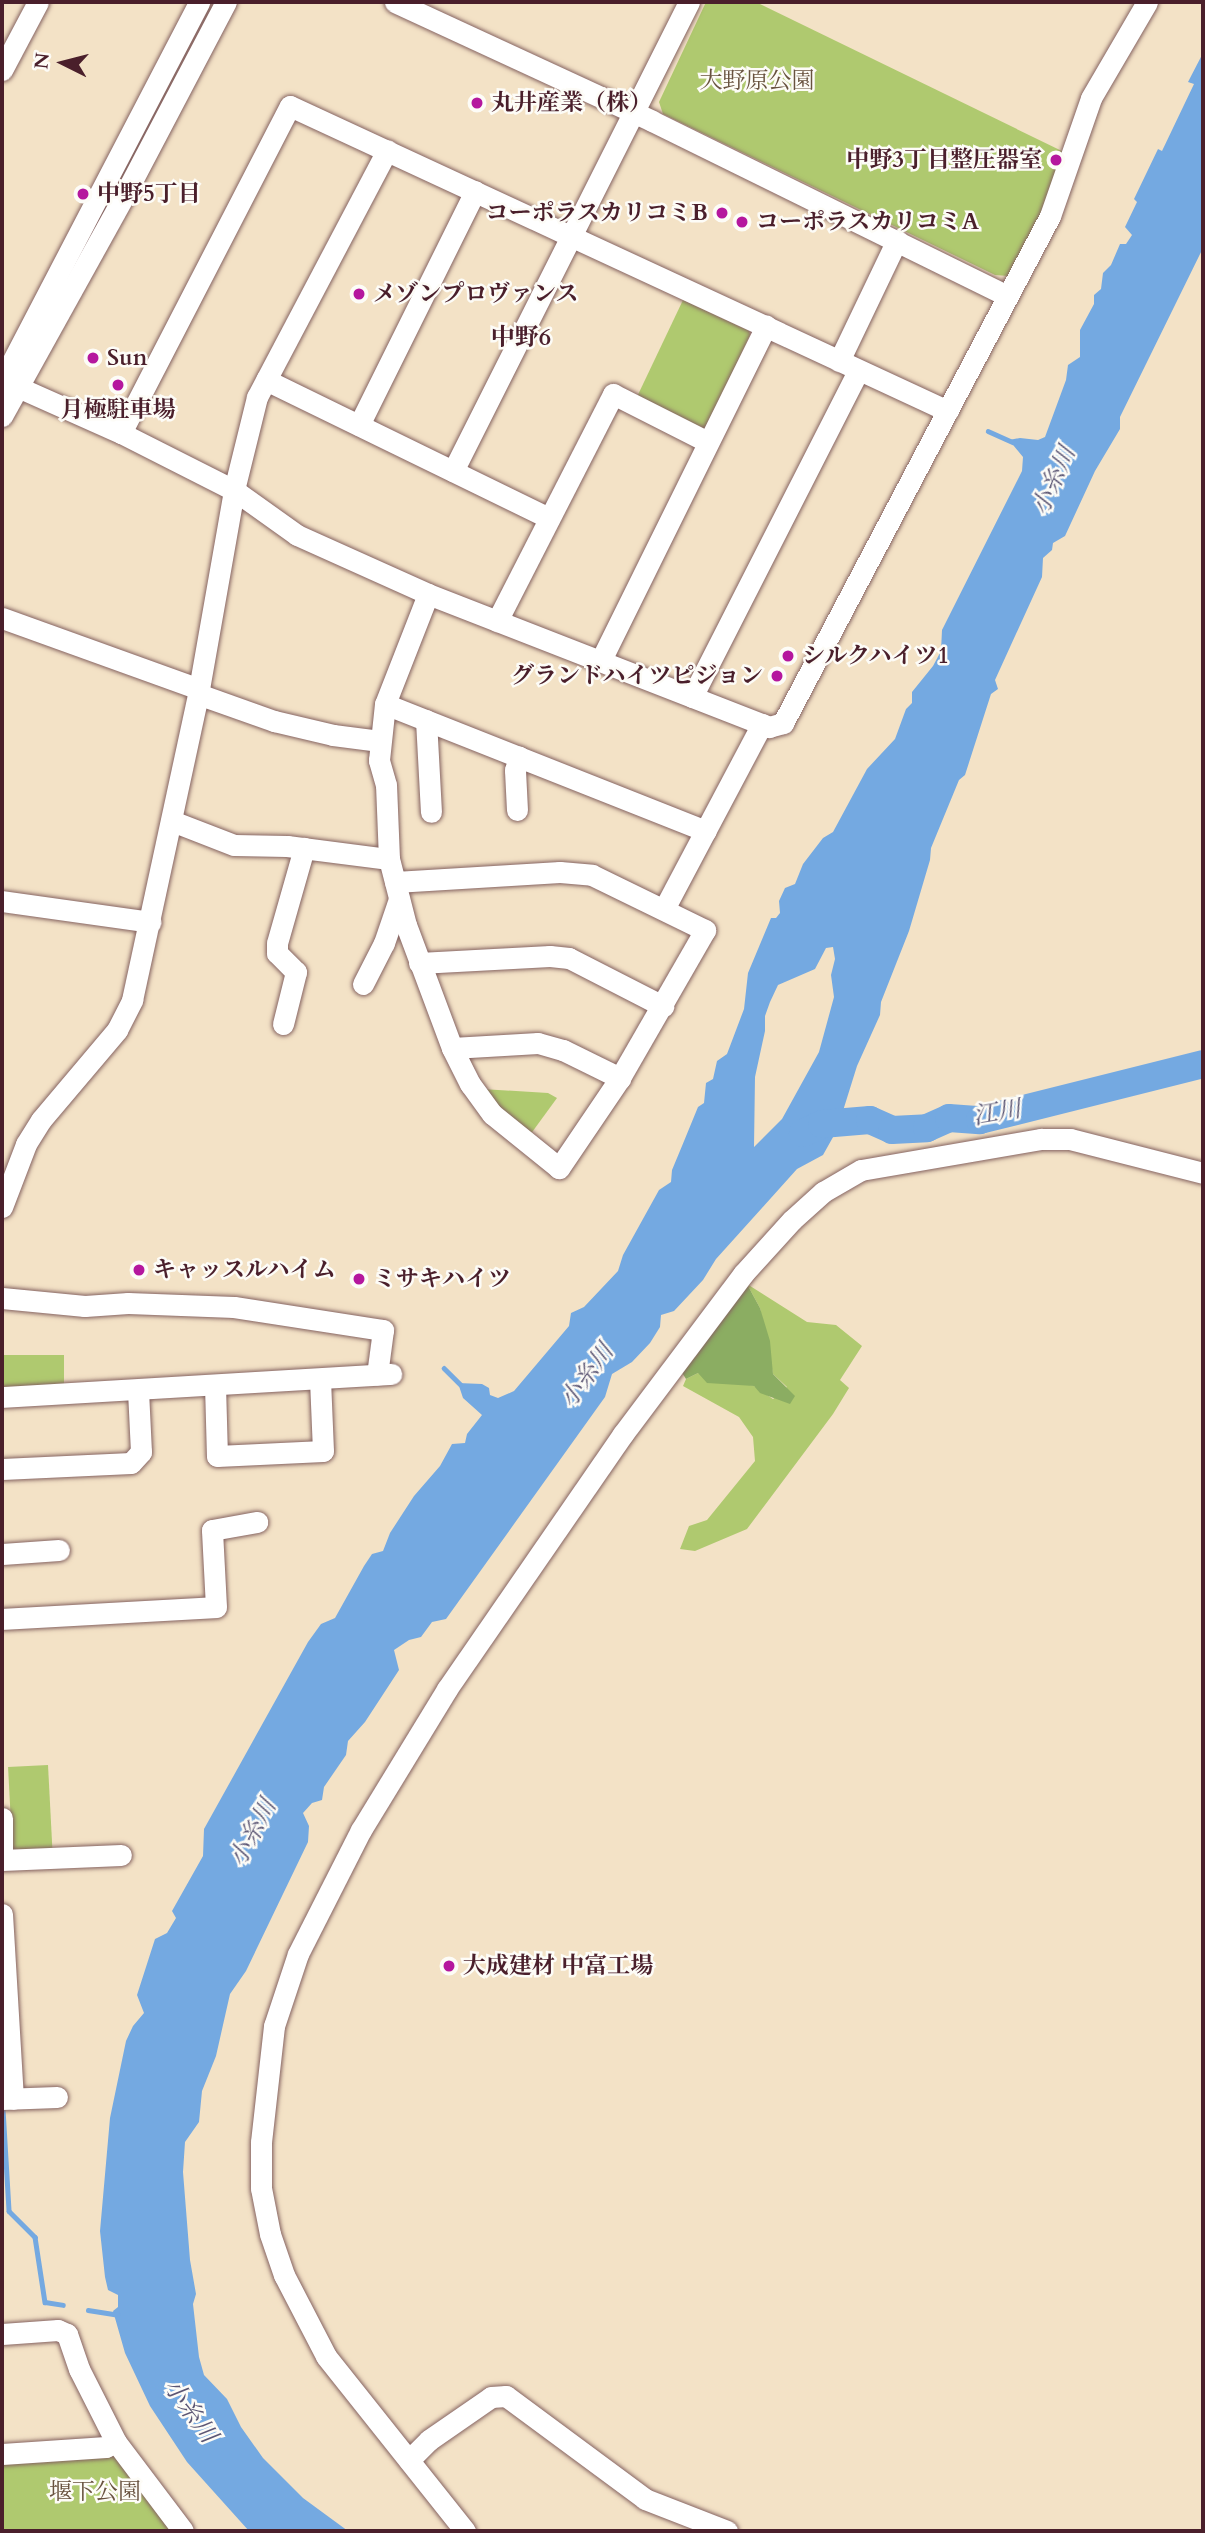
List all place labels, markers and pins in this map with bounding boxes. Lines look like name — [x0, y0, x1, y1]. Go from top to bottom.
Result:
place label: 丸井産業（株） — [491, 89, 652, 117]
marker: 丸井産業（株） — [469, 95, 485, 111]
place label: 中野3丁目整圧器室 — [846, 146, 1042, 174]
marker: 中野3丁目整圧器室 — [1048, 152, 1064, 168]
place label: 中野5丁目 — [97, 180, 201, 208]
marker: 中野5丁目 — [75, 186, 91, 202]
place label: コーポラスカリコミB — [484, 199, 708, 227]
marker: コーポラスカリコミB — [714, 205, 730, 221]
place label: コーポラスカリコミA — [756, 208, 980, 236]
marker: コーポラスカリコミA — [734, 214, 750, 230]
place label: メゾンプロヴァンス — [373, 280, 580, 308]
marker: メゾンプロヴァンス — [351, 286, 367, 302]
place label: Sun — [107, 344, 147, 372]
marker: Sun — [85, 350, 101, 366]
marker: 月極駐車場 — [110, 377, 126, 393]
place label: 月極駐車場 — [61, 396, 175, 424]
place label: シルクハイツ1 — [802, 642, 952, 670]
marker: シルクハイツ1 — [780, 648, 796, 664]
place label: グランドハイツピジョン — [510, 662, 763, 690]
marker: グランドハイツピジョン — [769, 668, 785, 684]
place label: キャッスルハイム — [153, 1256, 337, 1284]
marker: キャッスルハイム — [131, 1262, 147, 1278]
place label: ミサキハイツ — [373, 1265, 511, 1293]
marker: ミサキハイツ — [351, 1271, 367, 1287]
place label: 大成建材 中富工場 — [463, 1952, 653, 1980]
marker: 大成建材 中富工場 — [441, 1958, 457, 1974]

